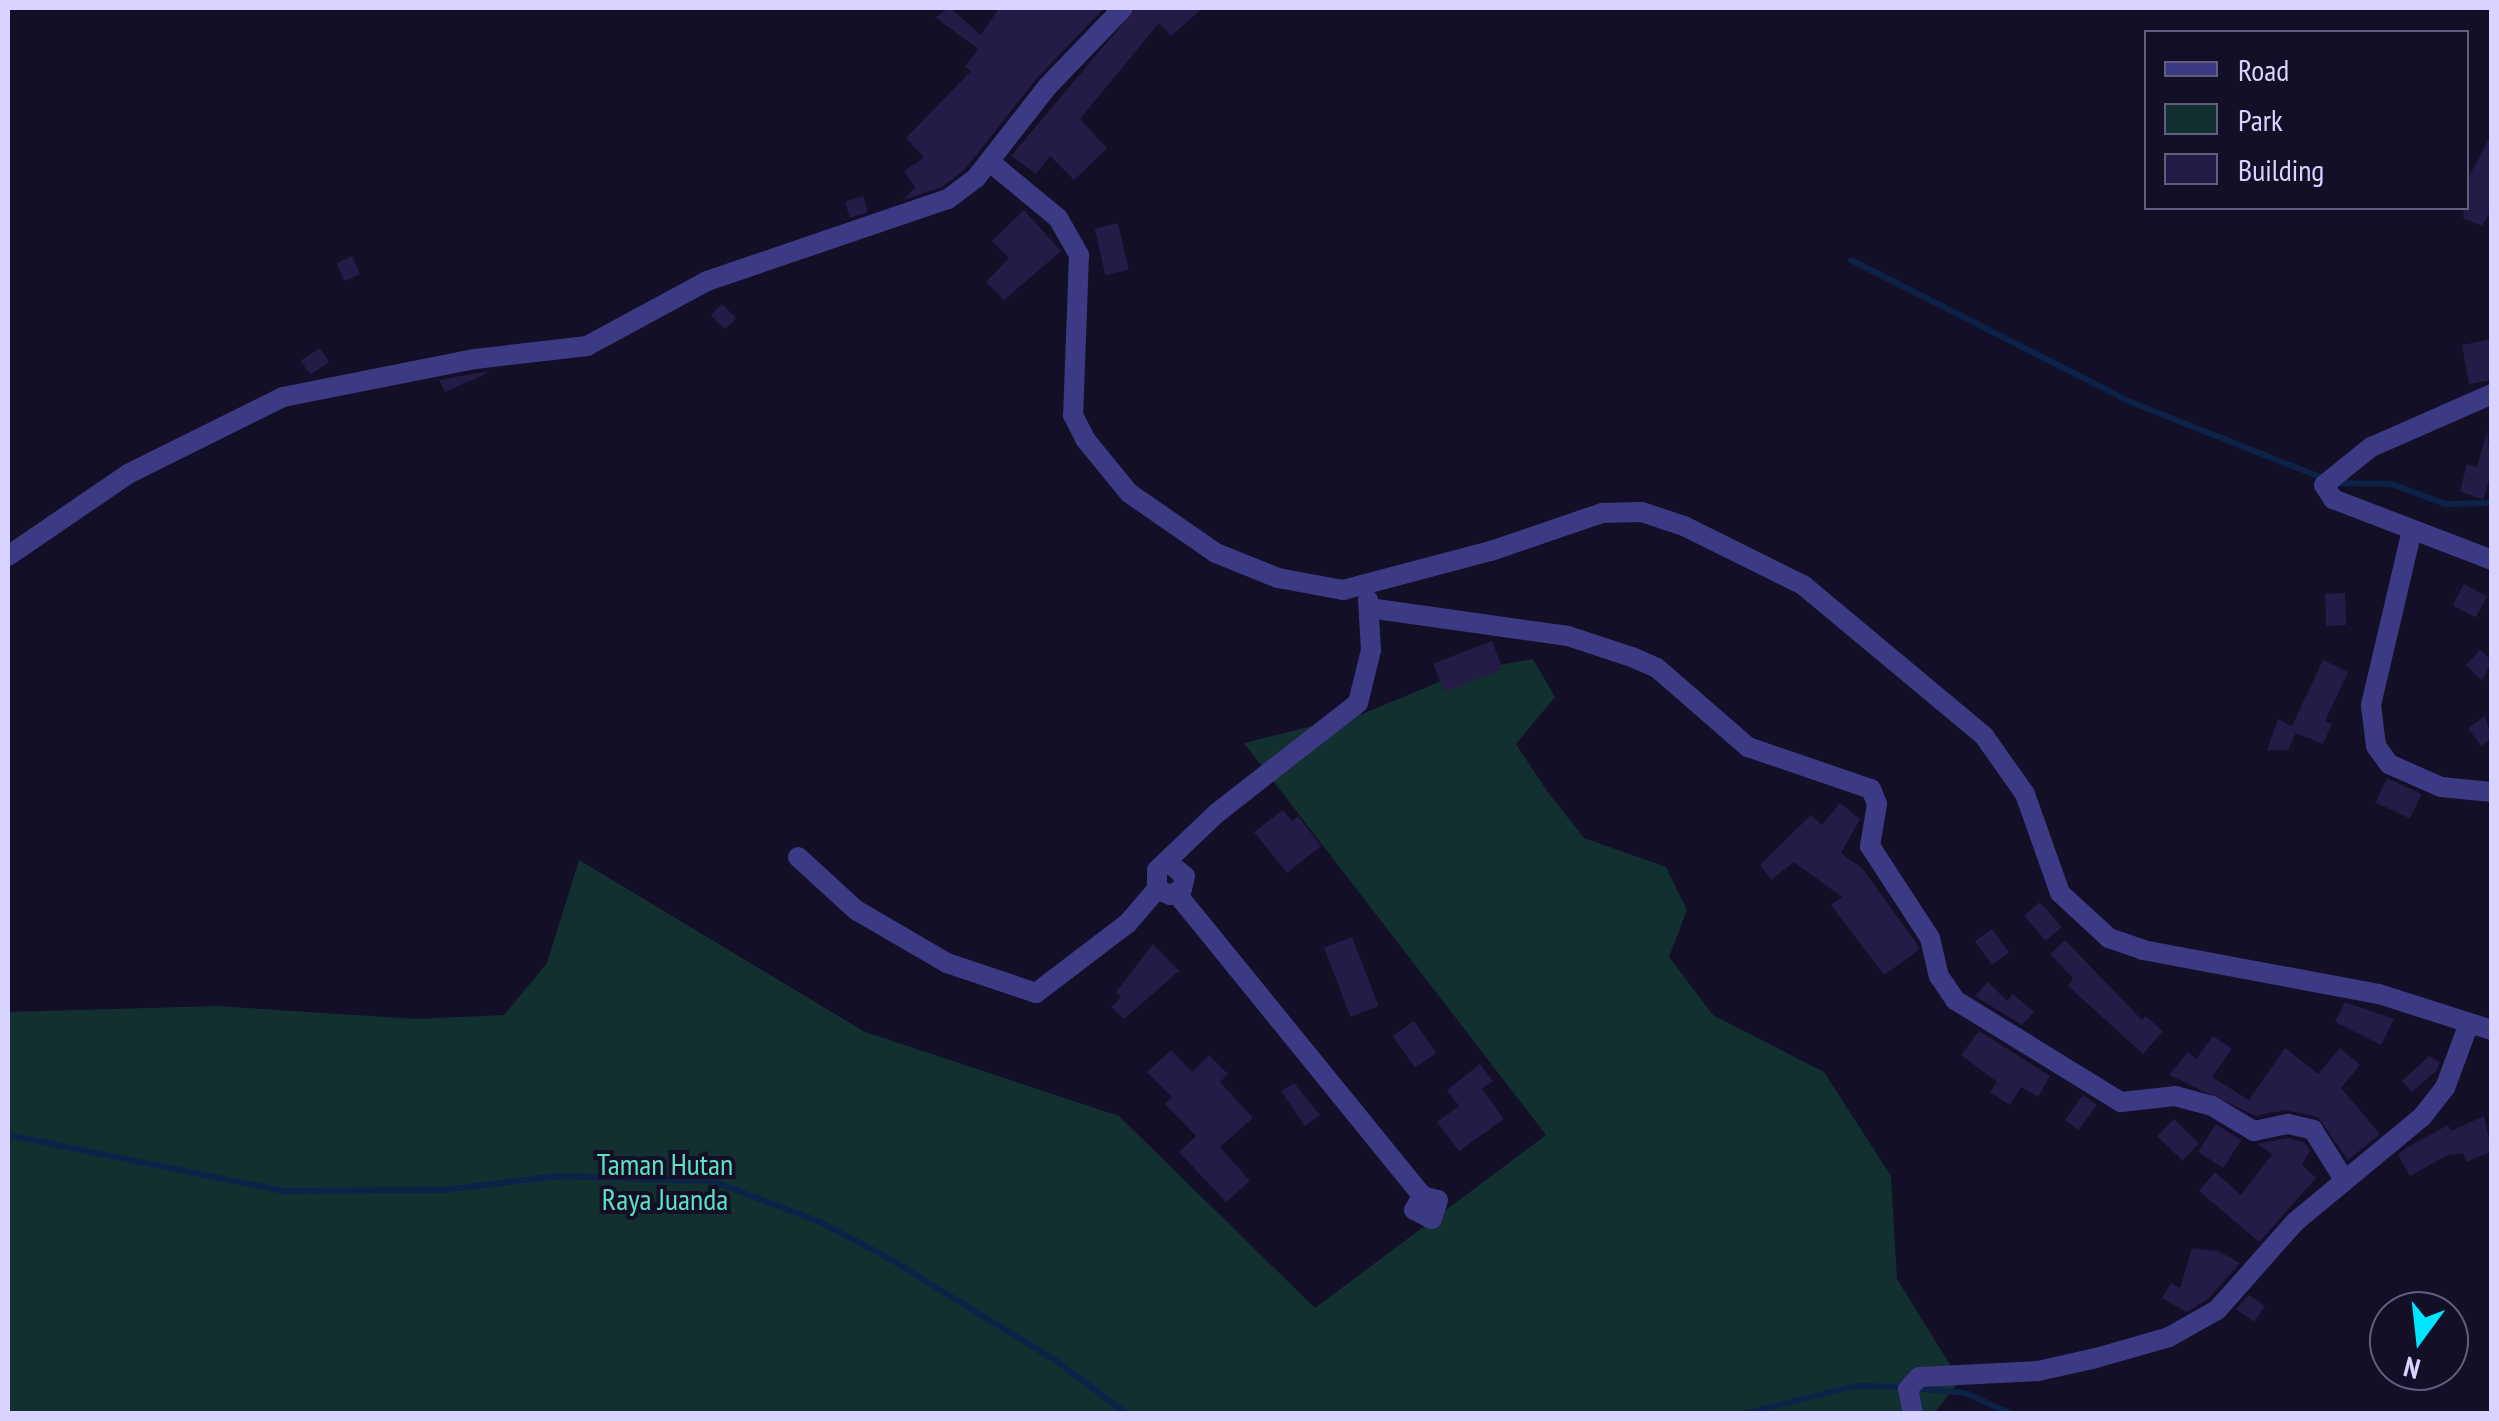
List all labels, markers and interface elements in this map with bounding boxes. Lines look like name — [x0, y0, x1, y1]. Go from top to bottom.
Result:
legend — [2144, 30, 2469, 210]
text: Road — [2238, 50, 2289, 89]
text: Park — [2238, 100, 2283, 139]
text: Building — [2238, 150, 2324, 189]
park label: Taman Hutan Raya Juanda — [597, 1146, 733, 1216]
north arrow — [2369, 1291, 2469, 1391]
text: N — [2400, 1349, 2424, 1388]

